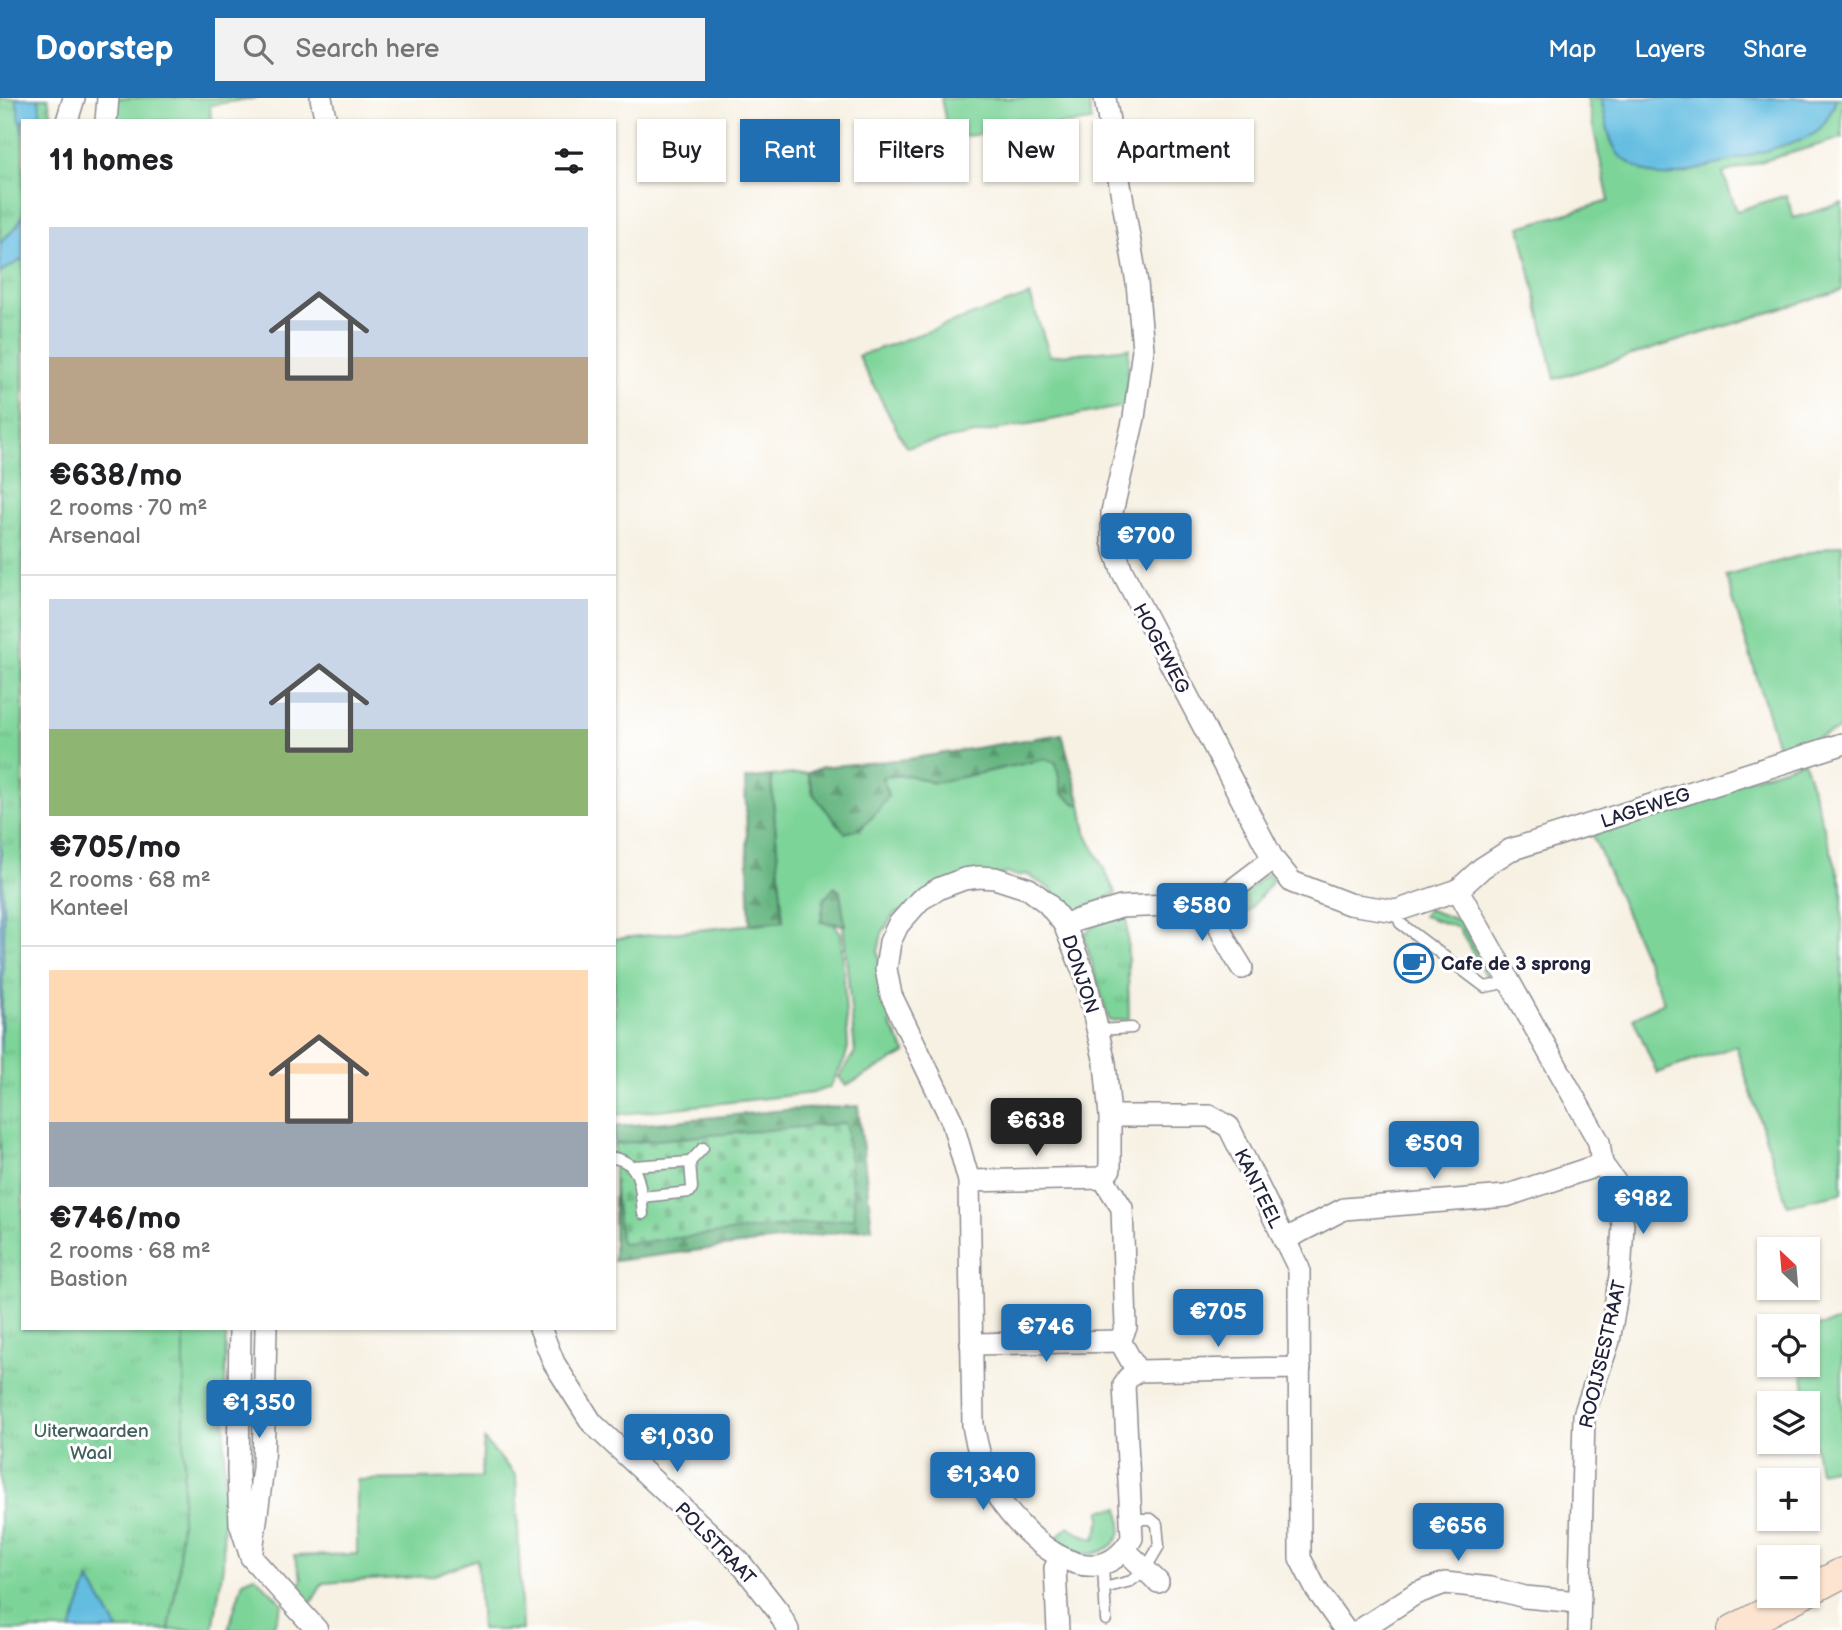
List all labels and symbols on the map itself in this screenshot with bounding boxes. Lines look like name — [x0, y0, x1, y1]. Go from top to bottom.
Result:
pin: €700 — [1105, 514, 1187, 573]
street label: HOGEWEG — [1127, 600, 1194, 698]
street label: LAGEWEG — [1598, 783, 1693, 834]
pin: €580 — [1161, 884, 1243, 943]
street label: DONJON — [1056, 932, 1103, 1017]
cafe icon: Cafe de 3 sprong — [1393, 942, 1435, 984]
place label: Cafe de 3 sprong — [1441, 953, 1591, 976]
pin: €638 — [995, 1098, 1077, 1158]
pin: €509 — [1393, 1122, 1475, 1181]
street label: KANTEEL — [1229, 1145, 1287, 1232]
pin: €982 — [1602, 1176, 1684, 1236]
north arrow — [1757, 1237, 1820, 1300]
street label: ROOIJSESTRAAT — [1575, 1278, 1632, 1431]
pin: €705 — [1177, 1290, 1259, 1349]
pin: €746 — [1005, 1304, 1087, 1364]
pin: €1,350 — [202, 1380, 316, 1440]
pin: €1,030 — [620, 1414, 734, 1474]
park label: Uiterwaarden Waal — [33, 1420, 149, 1465]
pin: €1,340 — [926, 1452, 1040, 1512]
street label: POLSTRAAT — [670, 1498, 760, 1591]
pin: €656 — [1417, 1504, 1499, 1563]

